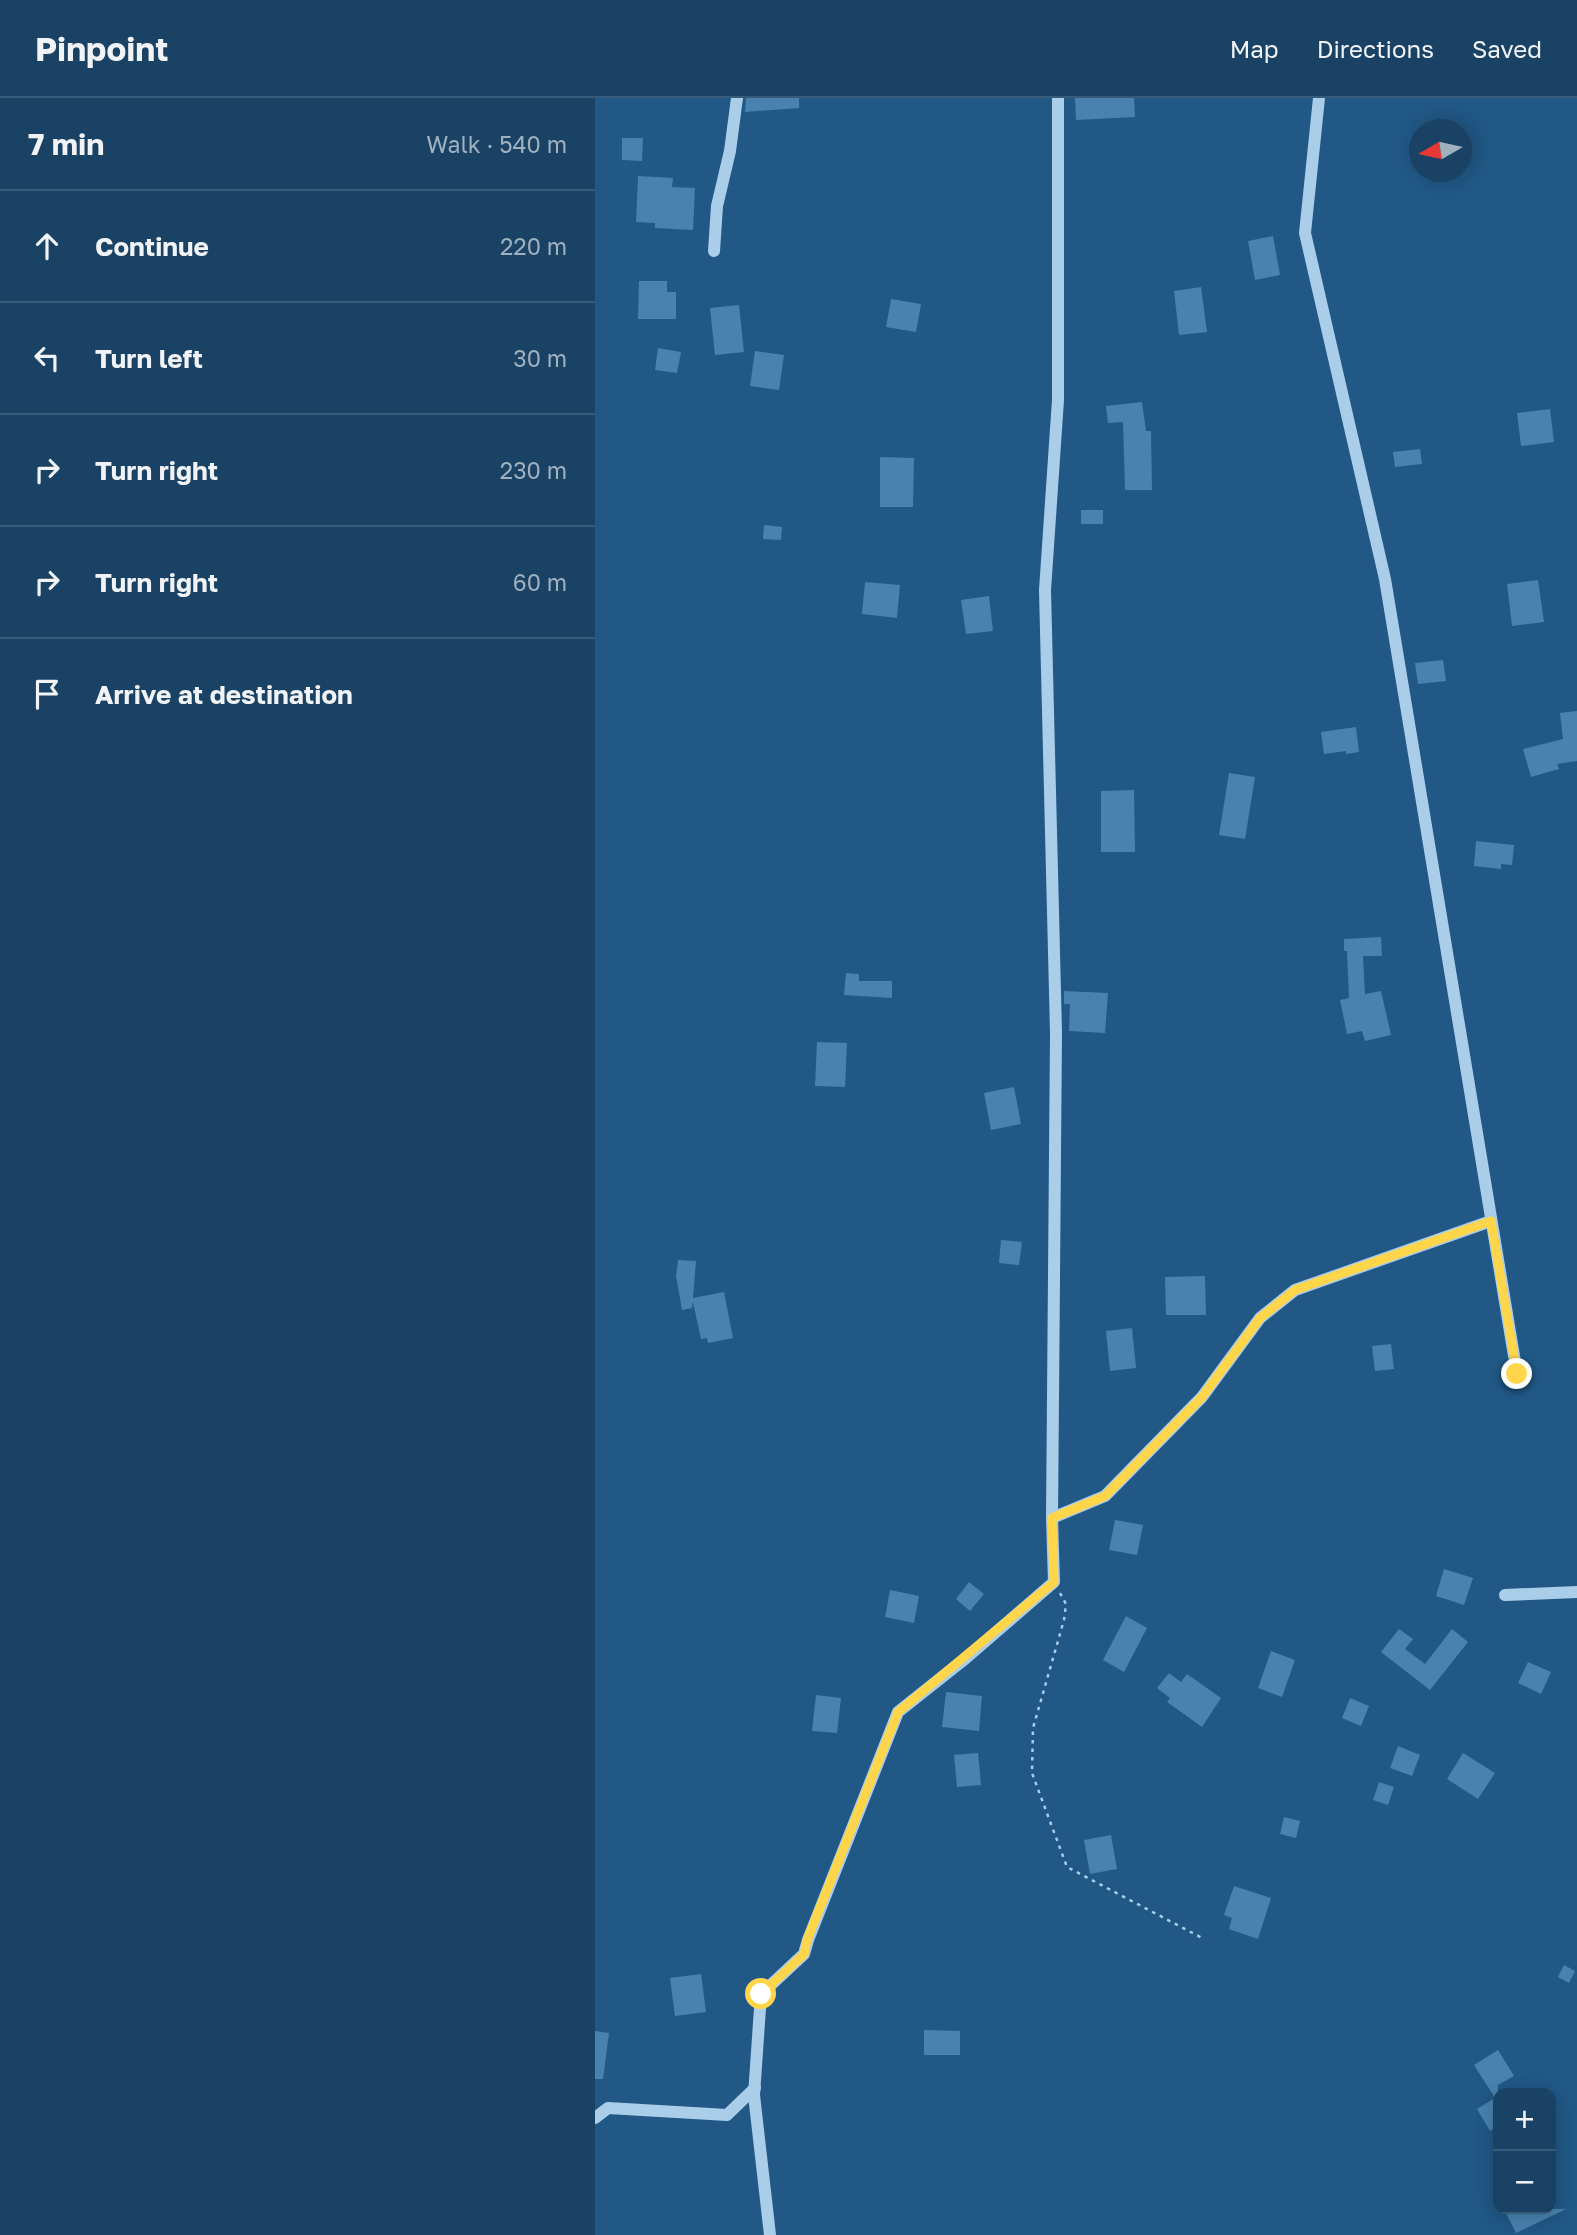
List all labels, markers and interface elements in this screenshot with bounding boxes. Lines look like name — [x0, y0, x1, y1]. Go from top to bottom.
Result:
text: Pinpoint — [35, 29, 168, 68]
text: Map — [1230, 34, 1279, 63]
text: Directions — [1317, 34, 1434, 63]
text: Saved — [1472, 34, 1542, 63]
north arrow — [1409, 119, 1472, 182]
text: 7 min — [28, 126, 104, 162]
text: Walk · 540 m — [426, 130, 567, 158]
icon: ahead — [28, 227, 66, 265]
text: Continue — [95, 231, 209, 262]
text: 220 m — [500, 232, 567, 260]
icon: left — [28, 339, 66, 377]
text: Turn left — [95, 343, 203, 374]
text: 30 m — [513, 344, 567, 372]
icon: right — [28, 451, 66, 489]
text: Turn right — [95, 455, 218, 486]
text: 230 m — [500, 456, 567, 484]
icon: right — [28, 563, 66, 601]
text: Turn right — [95, 567, 218, 598]
text: 60 m — [513, 568, 567, 596]
icon: arrive — [28, 675, 66, 713]
text: Arrive at destination — [95, 679, 353, 710]
route end — [1501, 1358, 1532, 1389]
route start — [745, 1978, 776, 2009]
map controls — [1493, 2088, 1556, 2214]
button: + — [1493, 2088, 1556, 2151]
button: − — [1493, 2151, 1556, 2214]

